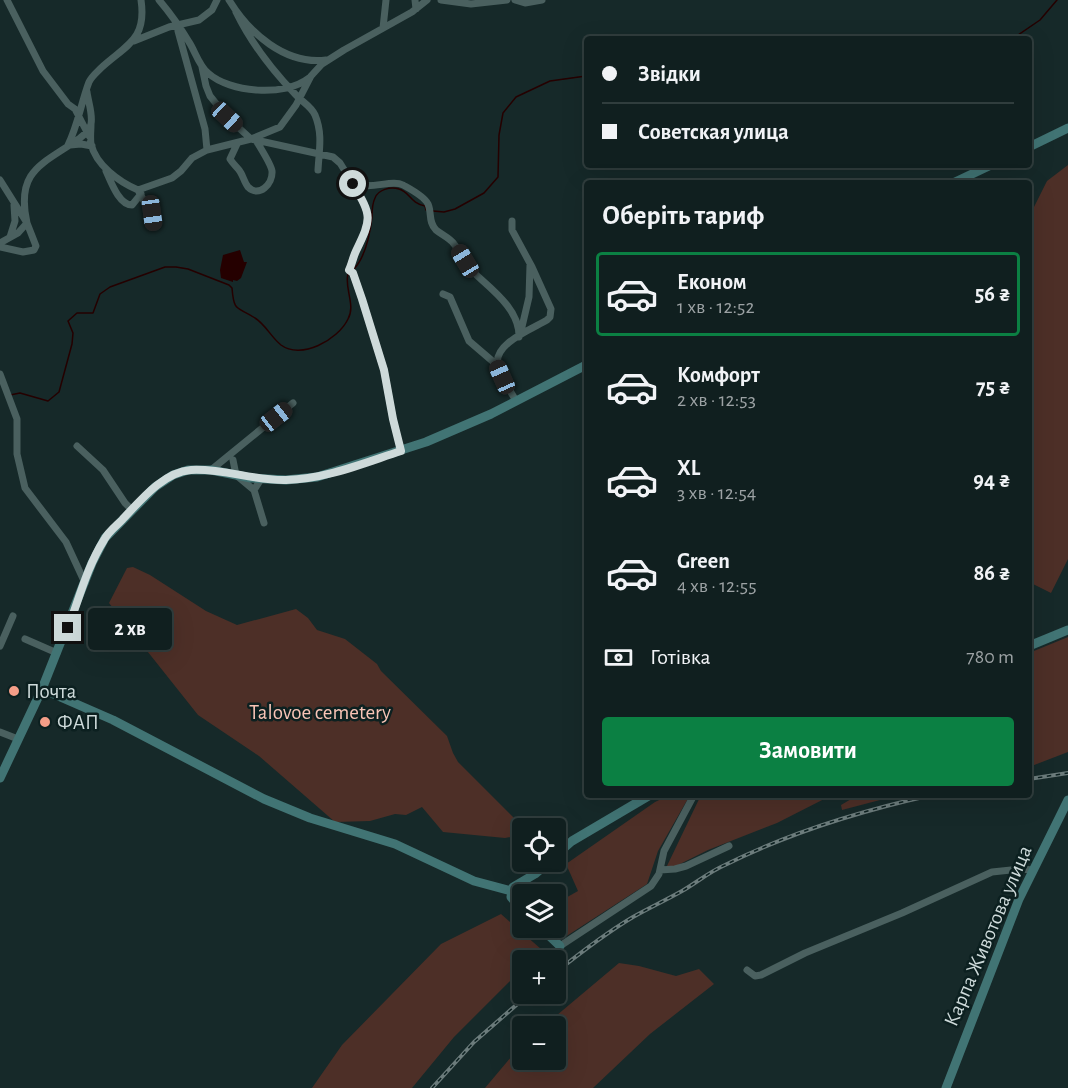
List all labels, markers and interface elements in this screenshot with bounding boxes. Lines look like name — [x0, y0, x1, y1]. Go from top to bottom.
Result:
text: Звідки — [638, 63, 701, 85]
car — [208, 98, 246, 136]
text: Советская улица — [638, 121, 789, 143]
route start — [339, 170, 366, 197]
car — [141, 194, 163, 232]
text: Оберіть тариф — [602, 202, 764, 229]
car — [448, 241, 482, 281]
icon: car — [605, 267, 659, 321]
text: Економ — [677, 271, 747, 293]
text: 56 ₴ — [975, 283, 1011, 305]
text: 1 хв · 12:52 — [677, 297, 755, 317]
car — [486, 357, 518, 397]
icon: car — [605, 360, 659, 414]
text: Комфорт — [677, 364, 760, 386]
text: 75 ₴ — [976, 376, 1011, 398]
text: 2 хв · 12:53 — [677, 390, 756, 410]
car — [256, 399, 296, 435]
icon: car — [605, 453, 659, 507]
text: XL — [677, 457, 700, 479]
text: 94 ₴ — [973, 469, 1011, 491]
text: 3 хв · 12:54 — [677, 483, 756, 503]
icon: car — [605, 546, 659, 600]
text: Green — [677, 550, 730, 572]
text: 86 ₴ — [974, 562, 1011, 584]
text: 4 хв · 12:55 — [677, 576, 757, 596]
callout: 2 хв — [89, 607, 173, 649]
route end — [54, 614, 81, 641]
text: 2 хв — [114, 619, 146, 639]
icon: cash — [602, 641, 635, 674]
text: Готівка — [650, 646, 711, 668]
text: 780 m — [966, 647, 1014, 667]
place label: Почта — [26, 681, 77, 702]
marker: Почта — [7, 684, 21, 698]
park label: Talovoe cemetery — [249, 702, 391, 723]
place label: ФАП — [57, 712, 99, 733]
marker: ФАП — [38, 715, 52, 729]
button: Замовити — [602, 717, 1014, 786]
map controls — [512, 818, 566, 1070]
button: locate — [512, 818, 566, 872]
street label: Карпа Животова улица — [940, 842, 1036, 1029]
button: layers — [512, 884, 566, 938]
button: + — [512, 950, 566, 1004]
button: − — [512, 1016, 566, 1070]

